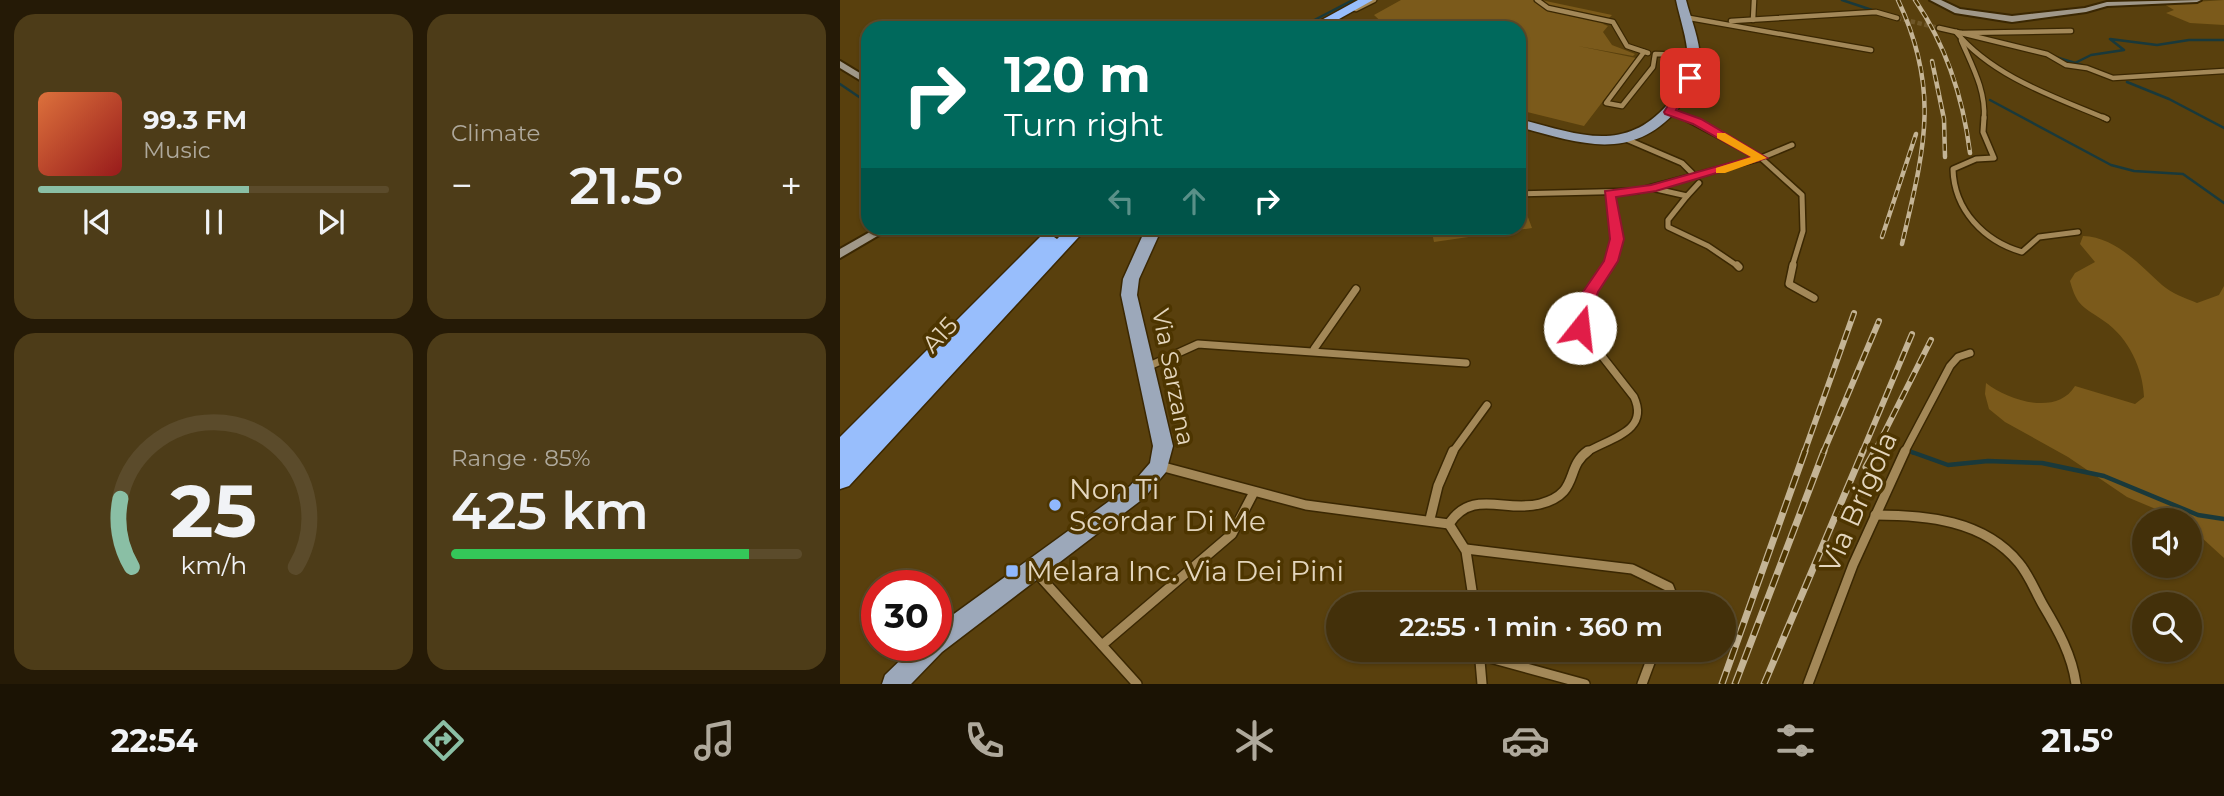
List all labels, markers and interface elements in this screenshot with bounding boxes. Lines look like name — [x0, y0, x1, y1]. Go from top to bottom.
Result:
text: 120 m — [1004, 45, 1151, 104]
pin — [1660, 48, 1720, 108]
icon: right — [889, 49, 980, 140]
icon: arrive — [1671, 59, 1709, 97]
text: 99.3 FM — [143, 104, 247, 136]
text: Turn right — [1004, 105, 1164, 144]
text: Climate — [451, 119, 540, 147]
text: Music — [143, 136, 211, 164]
text: 21.5° — [569, 154, 684, 217]
text: − — [451, 162, 473, 209]
text: + — [780, 162, 802, 209]
icon: left — [1102, 182, 1140, 220]
icon: ahead — [1175, 182, 1213, 220]
icon: right — [1248, 182, 1286, 220]
icon: previous — [78, 203, 116, 241]
icon: pause — [195, 203, 233, 241]
icon: next — [312, 203, 350, 241]
position arrow — [1543, 291, 1617, 365]
street label: Via Sarzana — [1146, 306, 1201, 448]
street label: A15 — [916, 311, 963, 359]
street label: Via Brigola — [1812, 426, 1904, 578]
text: Range · 85% — [451, 444, 591, 472]
text: 25 — [170, 468, 257, 556]
place label: Non Ti Scordar Di Me — [1069, 472, 1266, 538]
text: 425 km — [451, 479, 649, 542]
marker: Non Ti Scordar Di Me — [1047, 497, 1063, 513]
map controls — [2132, 508, 2202, 662]
button: sound — [2132, 508, 2202, 578]
text: km/h — [180, 550, 247, 580]
place label: Melara Inc. Via Dei Pini — [1026, 554, 1344, 588]
marker: Melara Inc. Via Dei Pini — [1004, 563, 1020, 579]
speed limit sign: 30 — [861, 570, 952, 661]
button: search — [2132, 592, 2202, 662]
text: 22:55 · 1 min · 360 m — [1399, 611, 1663, 643]
icon: directions — [419, 716, 468, 765]
icon: music — [690, 716, 739, 765]
icon: phone — [960, 716, 1009, 765]
icon: climate — [1230, 716, 1279, 765]
icon: car — [1501, 716, 1550, 765]
icon: filters — [1771, 716, 1820, 765]
text: 22:54 — [111, 721, 198, 760]
text: 21.5° — [2041, 721, 2113, 760]

